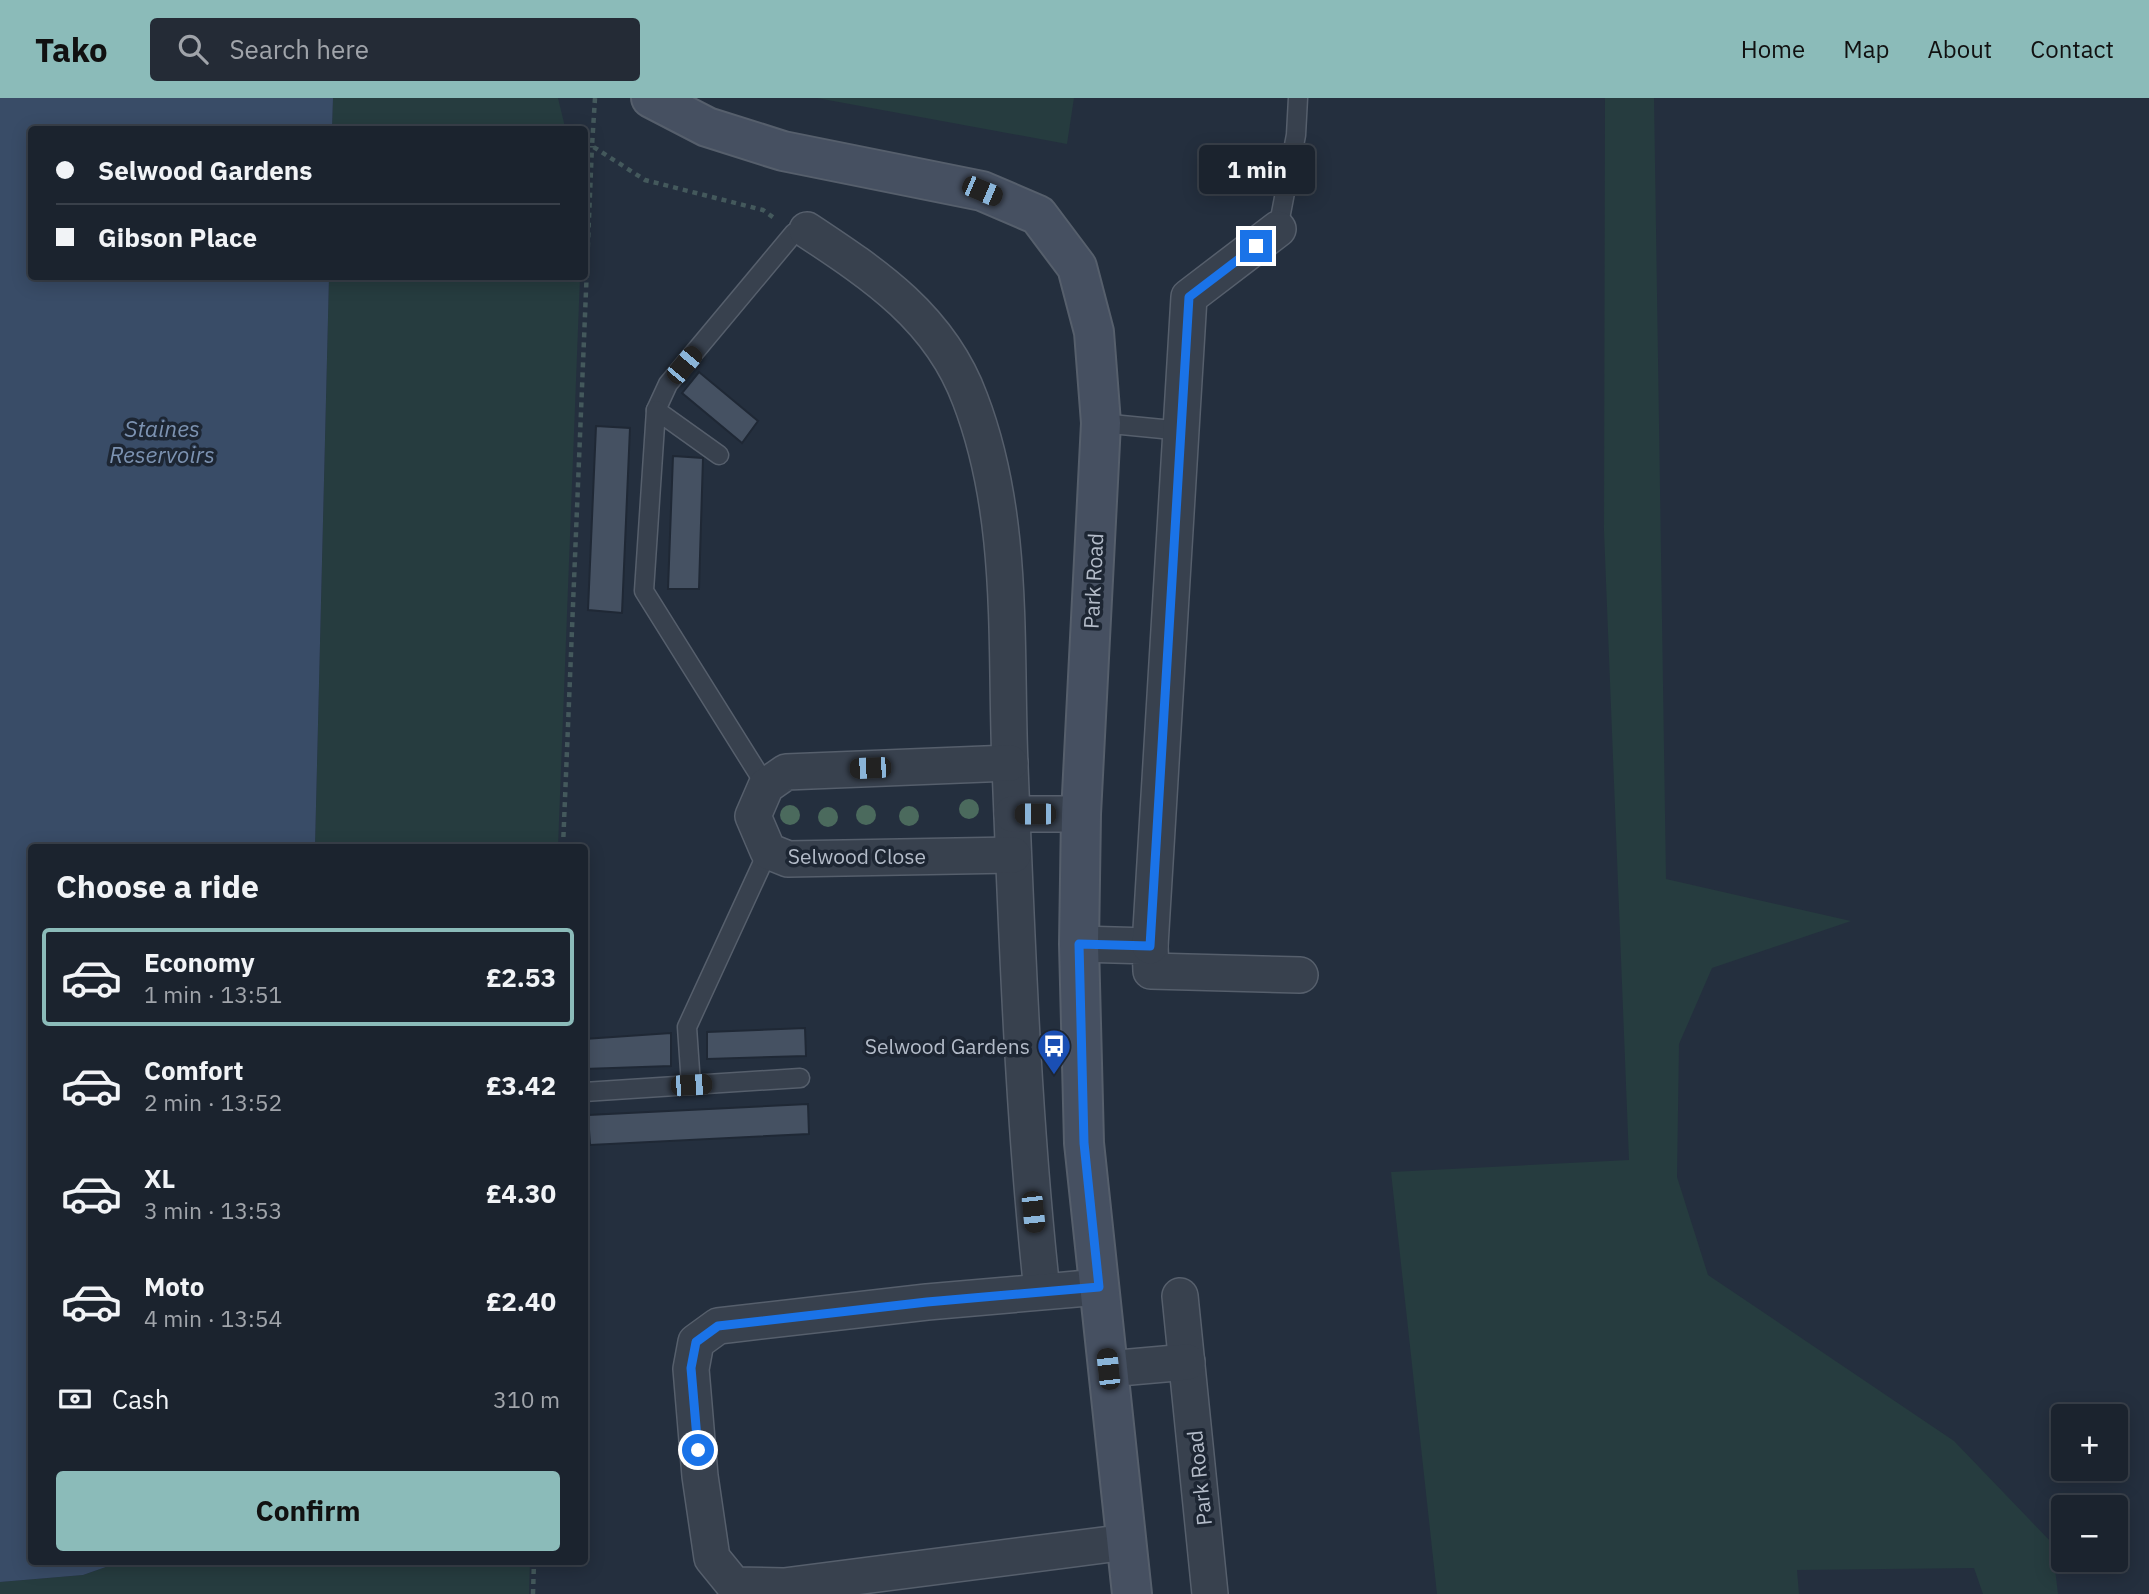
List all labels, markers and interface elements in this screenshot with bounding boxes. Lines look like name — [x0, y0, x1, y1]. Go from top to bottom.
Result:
search box — [150, 18, 640, 81]
text: Tako — [35, 28, 108, 71]
icon: search — [174, 30, 212, 68]
text: Search here — [230, 32, 369, 66]
text: Home — [1741, 33, 1805, 65]
text: Map — [1843, 33, 1889, 65]
text: About — [1927, 33, 1992, 65]
text: Contact — [2030, 33, 2114, 65]
callout: 1 min — [1198, 144, 1314, 194]
text: Selwood Gardens — [98, 153, 312, 187]
text: 1 min — [1227, 154, 1287, 184]
car — [959, 173, 1006, 209]
text: Gibson Place — [98, 220, 257, 254]
route end — [1240, 230, 1272, 262]
car — [663, 342, 706, 388]
water label: Staines Reservoirs — [109, 413, 215, 469]
street label: Park Road — [1077, 532, 1109, 630]
car — [849, 757, 892, 779]
car — [1015, 804, 1057, 825]
street label: Selwood Close — [788, 842, 926, 870]
text: Choose a ride — [56, 865, 259, 907]
text: Economy — [144, 945, 255, 979]
icon: car — [60, 946, 123, 1009]
text: £2.53 — [486, 960, 556, 994]
text: 1 min · 13:51 — [144, 979, 282, 1009]
bus stop icon: Selwood Gardens — [1035, 1027, 1073, 1076]
place label: Selwood Gardens — [865, 1032, 1030, 1060]
text: Comfort — [144, 1053, 243, 1087]
icon: car — [60, 1054, 123, 1117]
text: £3.42 — [486, 1068, 556, 1102]
car — [670, 1073, 713, 1097]
text: 2 min · 13:52 — [144, 1087, 282, 1117]
text: XL — [144, 1161, 175, 1195]
icon: car — [60, 1162, 123, 1225]
text: £4.30 — [486, 1176, 556, 1210]
car — [1021, 1190, 1046, 1234]
text: 3 min · 13:53 — [144, 1195, 282, 1225]
text: Moto — [144, 1269, 204, 1303]
icon: car — [60, 1270, 123, 1333]
text: £2.40 — [486, 1284, 556, 1318]
text: 4 min · 13:54 — [144, 1303, 282, 1333]
car — [1096, 1347, 1121, 1391]
icon: cash — [56, 1380, 94, 1418]
text: Cash — [112, 1382, 169, 1416]
text: 310 m — [493, 1384, 560, 1414]
map controls — [2051, 1404, 2128, 1572]
button: + — [2051, 1404, 2128, 1481]
street label: Park Road — [1180, 1429, 1218, 1527]
route start — [682, 1434, 714, 1466]
button: Confirm — [56, 1471, 560, 1551]
button: − — [2051, 1495, 2128, 1572]

